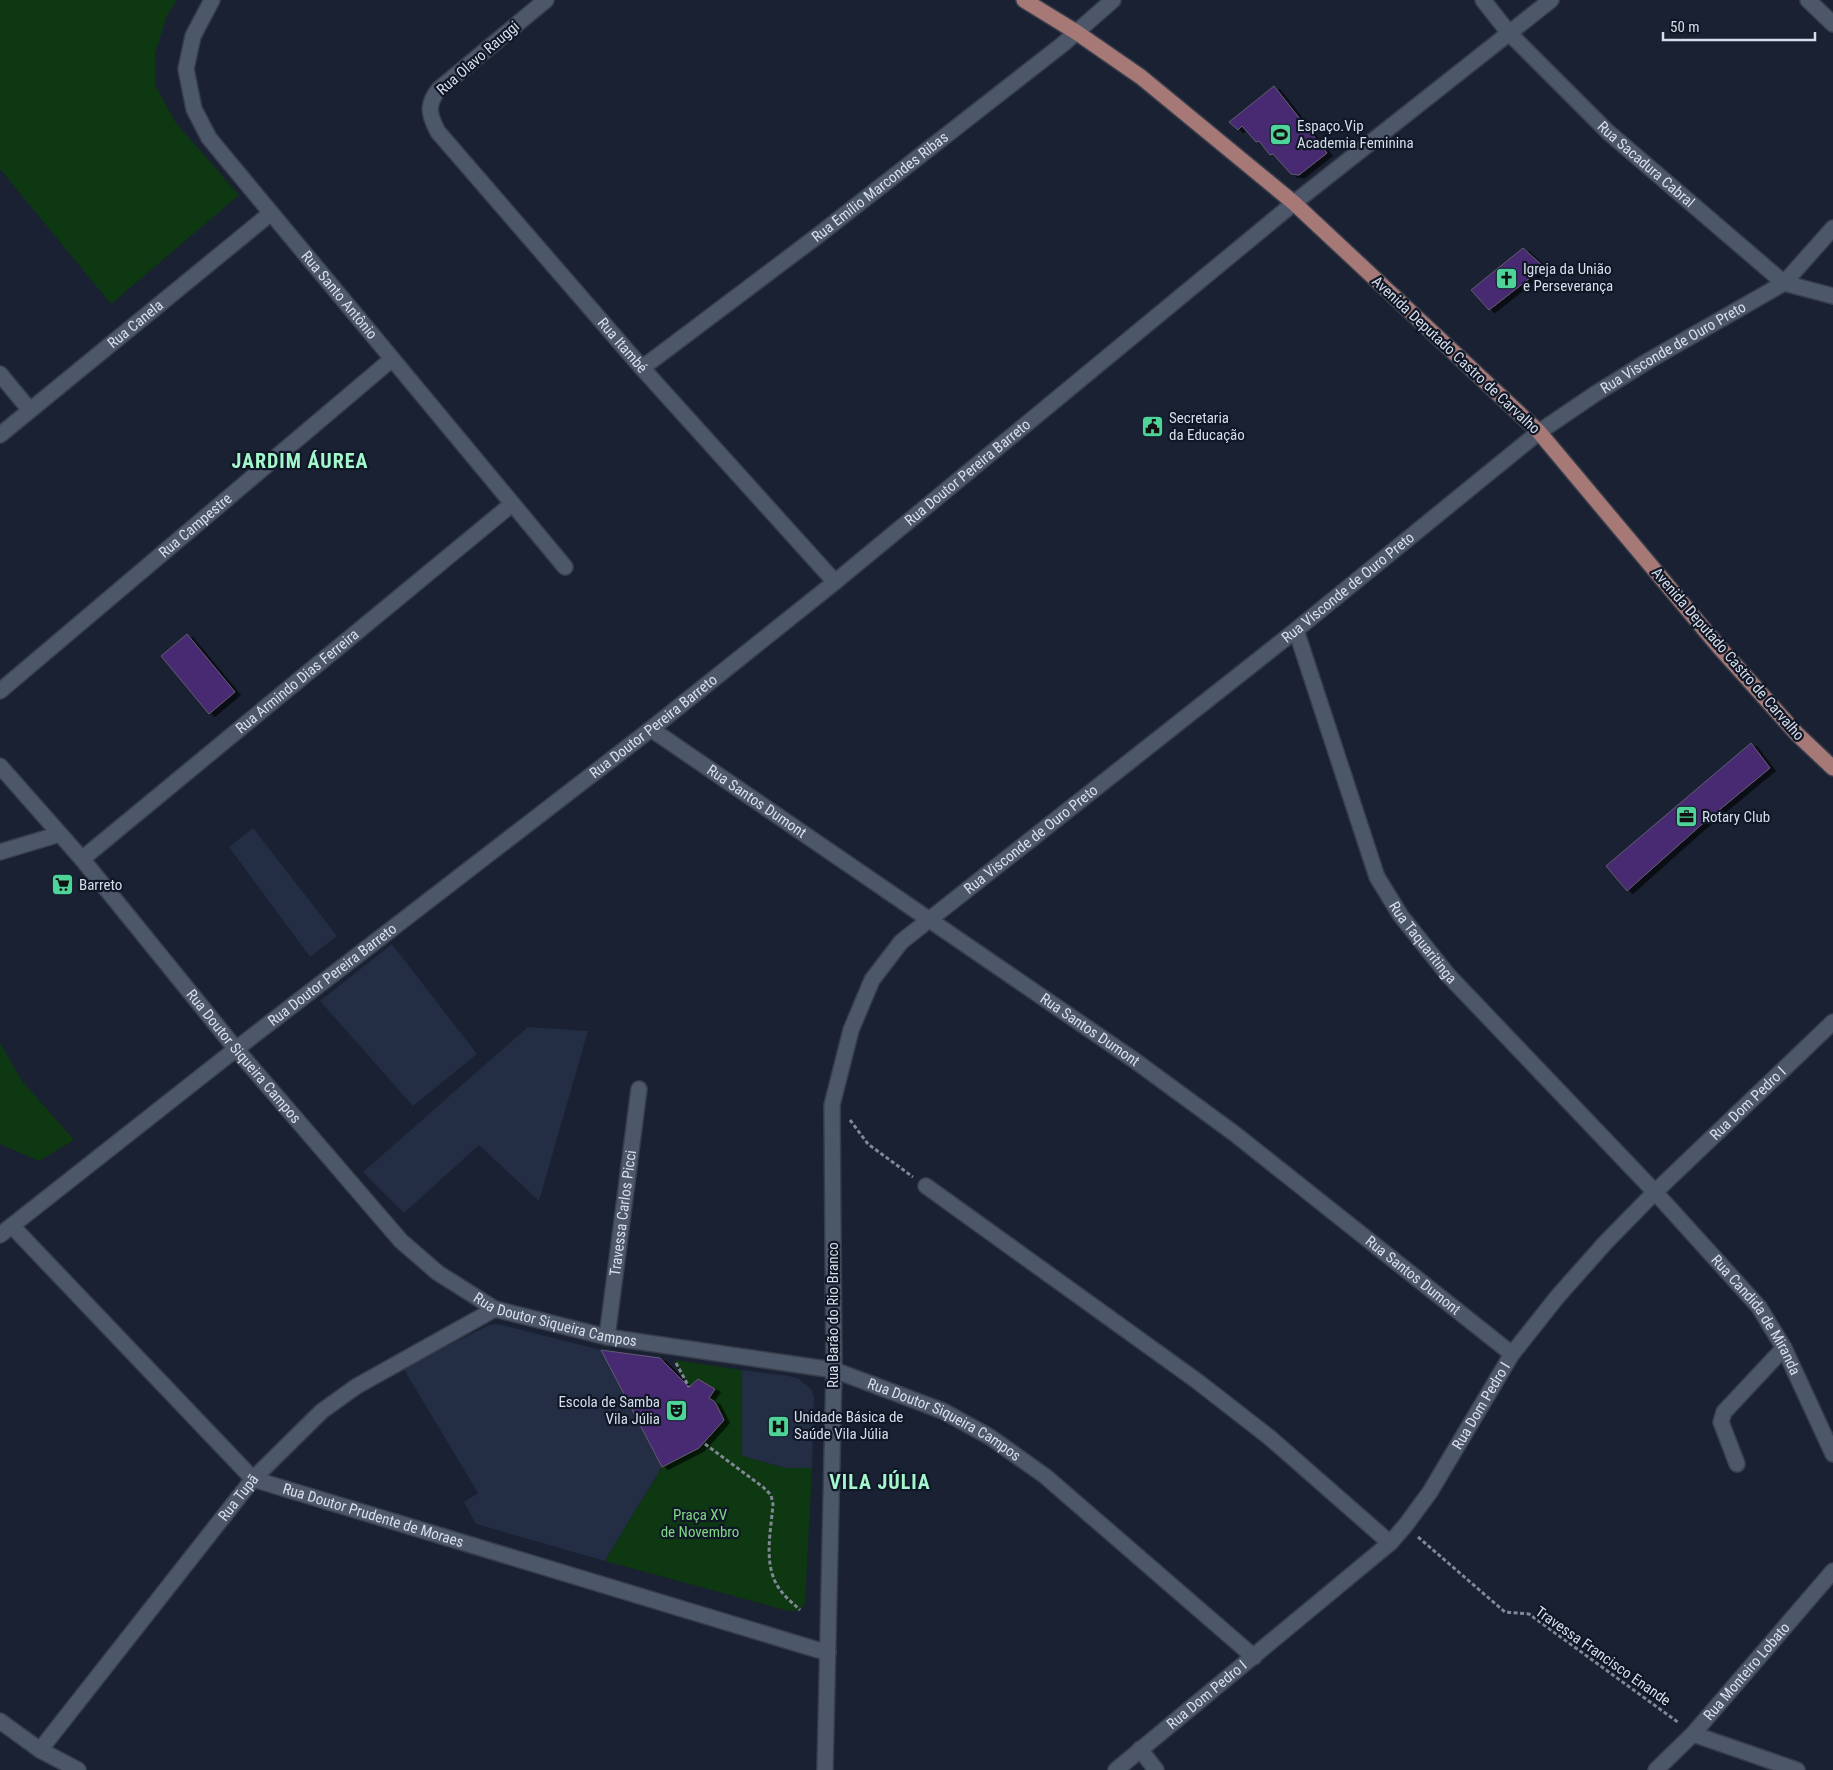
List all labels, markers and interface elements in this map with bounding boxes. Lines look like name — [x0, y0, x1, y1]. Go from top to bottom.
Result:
scale bar — [1663, 10, 1816, 42]
street label: Rua Olavo Rauggi — [433, 17, 523, 99]
text: 50 m — [1670, 18, 1700, 36]
place label: Espaço.Vip Academia Feminina — [1297, 117, 1414, 152]
street label: Rua Sacadura Cabral — [1594, 118, 1698, 211]
sports icon: Espaço.Vip Academia Feminina — [1269, 123, 1293, 147]
street label: Rua Emílio Marcondes Ribas — [808, 128, 952, 246]
street label: Rua Santo Antônio — [297, 247, 381, 343]
place label: Igreja da União e Perseverança — [1523, 260, 1613, 295]
church icon: Igreja da União e Perseverança — [1495, 266, 1519, 290]
street label: Avenida Deputado Castro de Carvalho — [1368, 272, 1544, 438]
street label: Rua Canela — [104, 296, 167, 352]
street label: Rua Visconde de Ouro Preto — [1597, 298, 1749, 397]
street label: Rua Itambé — [594, 314, 651, 377]
place label: Secretaria da Educação — [1169, 409, 1245, 444]
street label: Rua Doutor Pereira Barreto — [901, 415, 1034, 530]
public building icon: Secretaria da Educação — [1141, 415, 1165, 439]
district label: JARDIM ÁUREA — [231, 449, 369, 473]
street label: Rua Campestre — [155, 490, 236, 562]
street label: Rua Visconde de Ouro Preto — [1278, 528, 1418, 647]
street label: Avenida Deputado Castro de Carvalho — [1648, 564, 1808, 744]
street label: Rua Armindo Dias Ferreira — [232, 625, 362, 737]
street label: Rua Doutor Pereira Barreto — [586, 671, 721, 782]
street label: Rua Santos Dumont — [703, 761, 810, 842]
street label: Rua Visconde de Ouro Preto — [960, 781, 1101, 898]
office icon: Rotary Club — [1674, 805, 1698, 829]
place label: Rotary Club — [1702, 808, 1770, 826]
supermarket icon: Barreto — [51, 873, 75, 897]
place label: Barreto — [79, 876, 122, 894]
street label: Rua Taquaritinga — [1385, 898, 1460, 987]
street label: Rua Doutor Pereira Barreto — [264, 920, 400, 1030]
street label: Rua Doutor Siqueira Campos — [182, 986, 305, 1127]
street label: Rua Santos Dumont — [1037, 989, 1143, 1070]
street label: Rua Dom Pedro I — [1706, 1063, 1790, 1144]
street label: Travessa Carlos Picci — [606, 1149, 640, 1277]
street label: Rua Santos Dumont — [1362, 1232, 1464, 1319]
street label: Rua Barão do Rio Branco — [824, 1242, 842, 1388]
street label: Rua Candida de Miranda — [1707, 1251, 1804, 1378]
street label: Rua Doutor Siqueira Campos — [470, 1289, 638, 1350]
street label: Rua Dom Pedro I — [1448, 1359, 1514, 1453]
street label: Rua Doutor Siqueira Campos — [865, 1374, 1024, 1465]
place label: Escola de Samba Vila Júlia — [558, 1393, 660, 1428]
theatre icon: Escola de Samba Vila Júlia — [664, 1399, 688, 1423]
place label: Unidade Básica de Saúde Vila Júlia — [794, 1408, 903, 1443]
hospital icon: Unidade Básica de Saúde Vila Júlia — [766, 1414, 790, 1438]
district label: VILA JÚLIA — [829, 1470, 931, 1494]
street label: Rua Tupã — [214, 1471, 262, 1525]
street label: Rua Doutor Prudente de Moraes — [281, 1480, 466, 1551]
park label: Praça XV de Novembro — [661, 1506, 739, 1541]
street label: Travessa Francisco Enande — [1532, 1603, 1674, 1709]
street label: Rua Monteiro Lobato — [1700, 1619, 1794, 1724]
street label: Rua Dom Pedro I — [1163, 1656, 1251, 1733]

